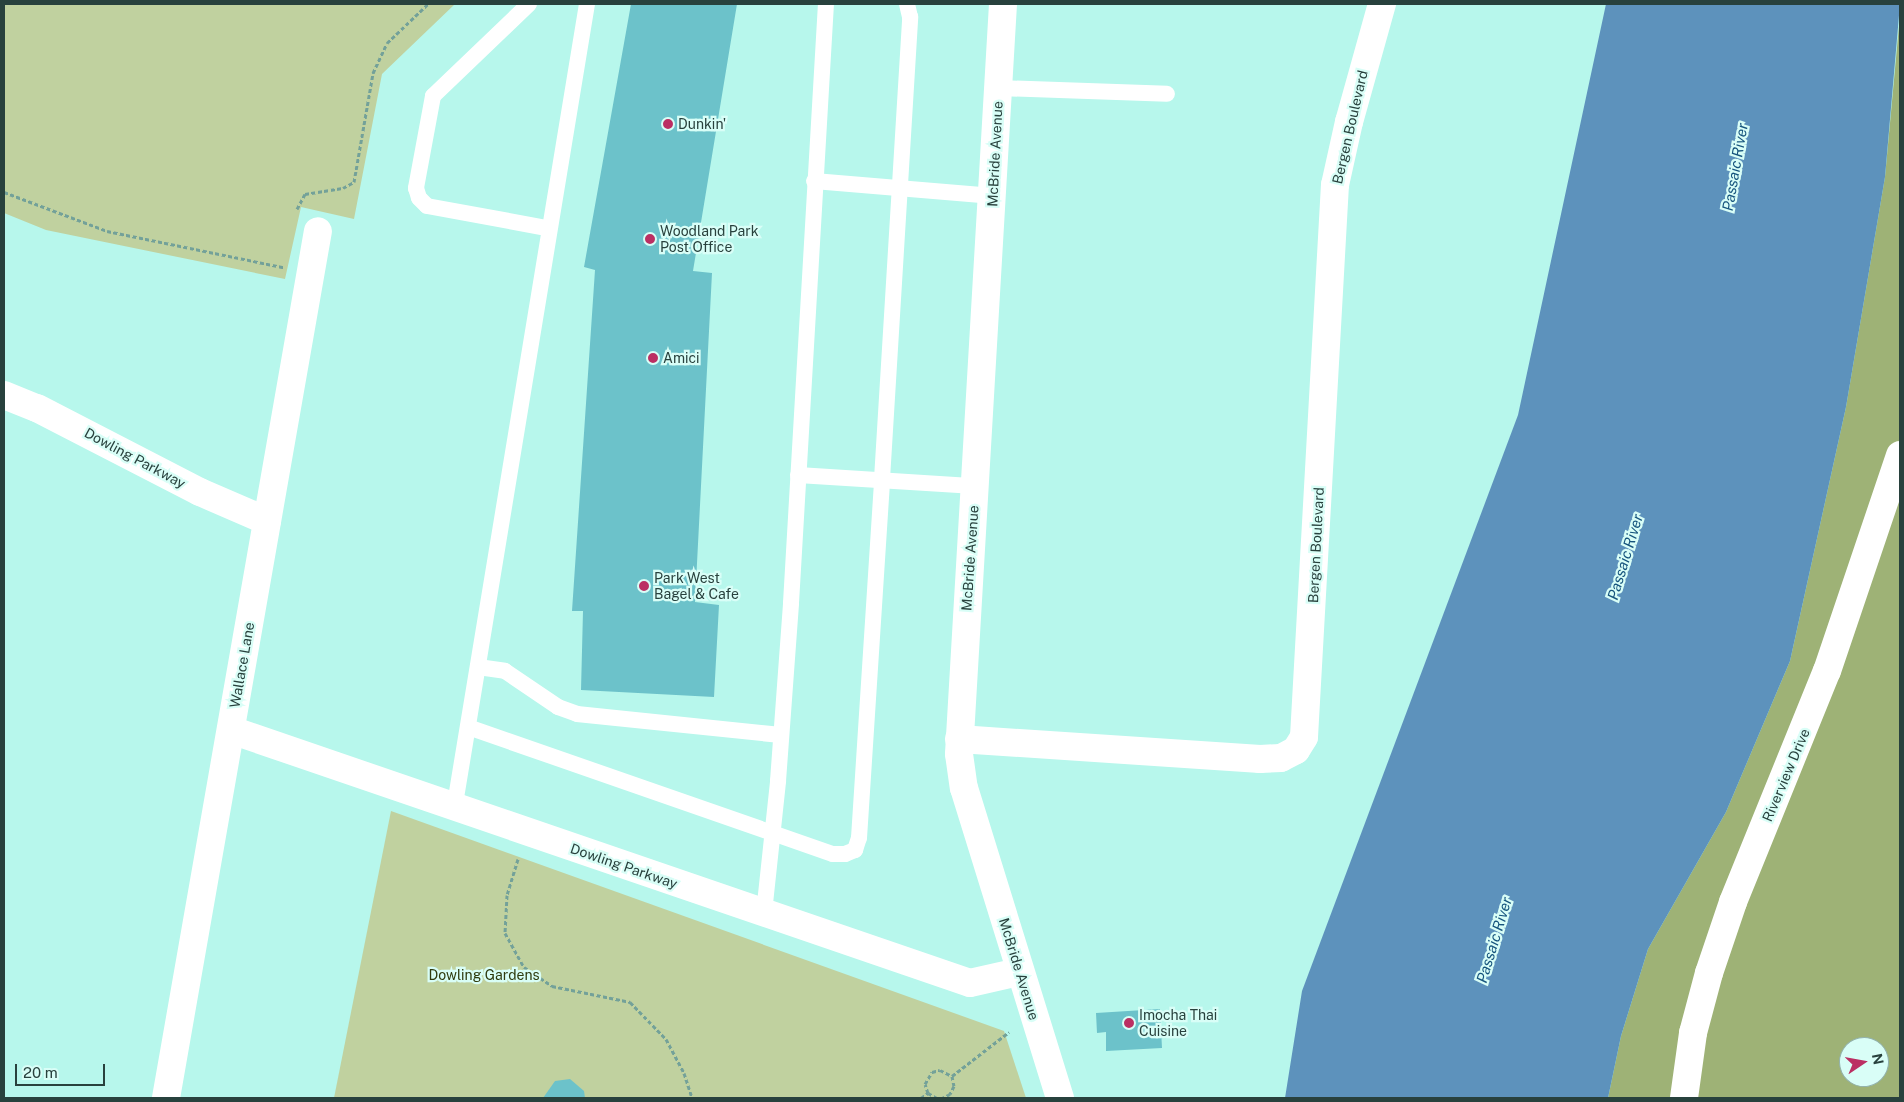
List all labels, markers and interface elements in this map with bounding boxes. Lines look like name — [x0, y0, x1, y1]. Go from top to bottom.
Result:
street label: Bergen Boulevard — [1329, 69, 1371, 185]
street label: McBride Avenue — [984, 101, 1006, 207]
place label: Dunkin' — [678, 116, 726, 132]
marker: Dunkin' — [662, 118, 674, 130]
water label: Passaic River — [1718, 122, 1752, 212]
place label: Woodland Park Post Office — [660, 223, 759, 256]
marker: Woodland Park Post Office — [644, 233, 656, 245]
place label: Amici — [663, 350, 699, 366]
marker: Amici — [647, 352, 659, 364]
street label: Dowling Parkway — [82, 424, 188, 492]
street label: Bergen Boulevard — [1305, 487, 1327, 603]
street label: McBride Avenue — [958, 505, 982, 611]
water label: Passaic River — [1603, 512, 1647, 602]
place label: Park West Bagel & Cafe — [654, 570, 739, 602]
marker: Park West Bagel & Cafe — [638, 580, 650, 592]
street label: Wallace Lane — [226, 621, 258, 709]
street label: Riverview Drive — [1759, 726, 1813, 824]
street label: Dowling Parkway — [568, 840, 680, 892]
water label: Passaic River — [1472, 895, 1516, 985]
street label: McBride Avenue — [995, 916, 1043, 1022]
park label: Dowling Gardens — [428, 967, 540, 983]
place label: Imocha Thai Cuisine — [1139, 1007, 1217, 1040]
marker: Imocha Thai Cuisine — [1123, 1017, 1135, 1029]
north arrow — [1839, 1037, 1889, 1087]
text: N — [1869, 1052, 1887, 1066]
scale bar — [18, 1054, 108, 1086]
text: 20 m — [23, 1064, 58, 1081]

